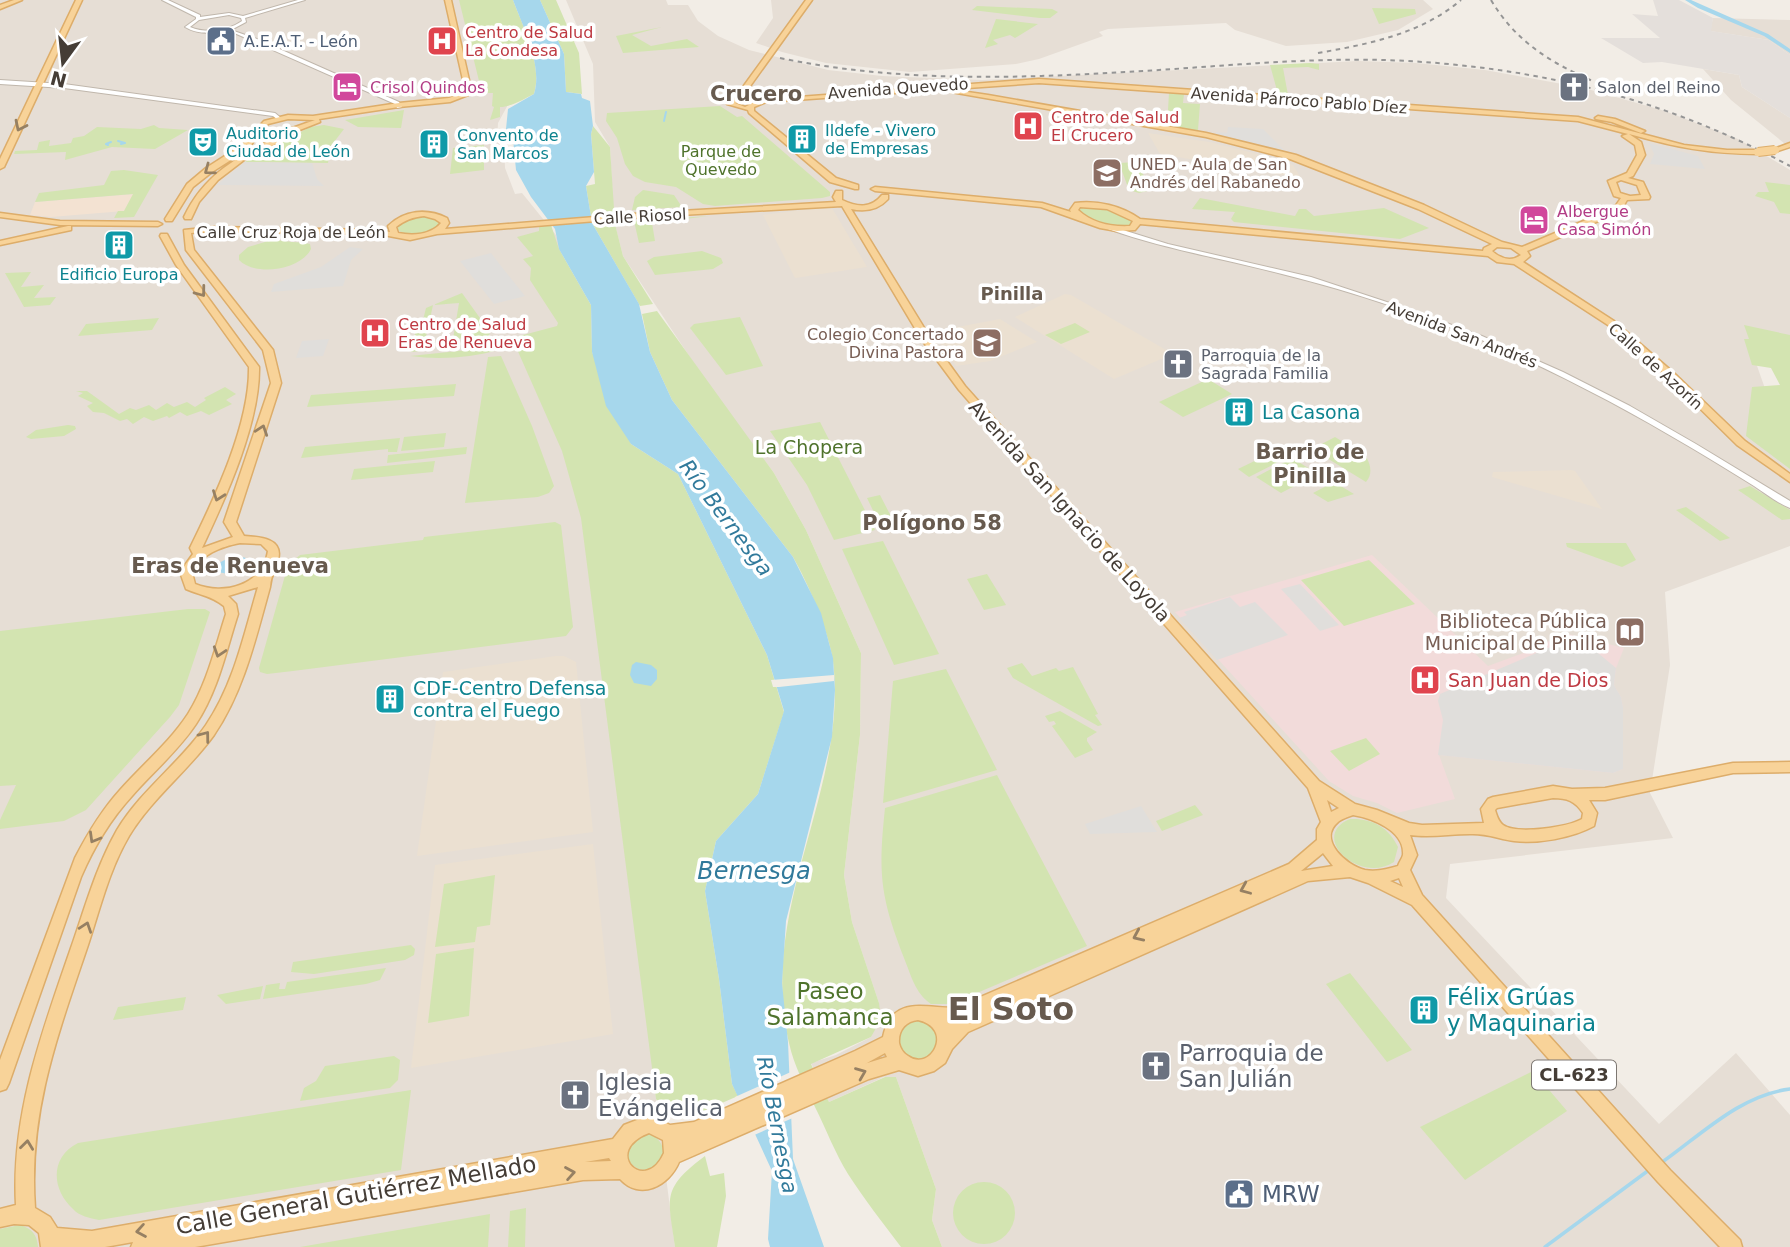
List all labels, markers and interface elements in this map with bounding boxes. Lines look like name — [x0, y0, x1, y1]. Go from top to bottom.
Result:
place label: Centro de Salud La Condesa — [465, 23, 593, 60]
public building icon: A.E.A.T. - León — [204, 24, 238, 58]
hospital icon: Centro de Salud La Condesa — [425, 24, 459, 58]
north arrow — [28, 28, 98, 98]
place label: A.E.A.T. - León — [244, 32, 358, 51]
text: N — [48, 67, 69, 92]
hotel icon: Crisol Quindos — [330, 70, 364, 104]
church icon: Salon del Reino — [1557, 70, 1591, 104]
street label: Avenida Quevedo — [827, 74, 969, 103]
place label: Crisol Quindos — [370, 78, 485, 97]
place label: Salon del Reino — [1597, 78, 1721, 97]
district label: Crucero — [710, 82, 802, 106]
street label: Avenida Párroco Pablo Díez — [1190, 83, 1408, 118]
place label: Centro de Salud El Crucero — [1051, 108, 1179, 145]
hospital icon: Centro de Salud El Crucero — [1011, 109, 1045, 143]
one-way arrow — [14, 119, 28, 131]
place label: Ildefe - Vivero de Empresas — [825, 121, 936, 158]
building icon: Ildefe - Vivero de Empresas — [785, 122, 819, 156]
place label: Auditorio Ciudad de León — [226, 124, 350, 161]
theatre icon: Auditorio Ciudad de León — [186, 125, 220, 159]
place label: Convento de San Marcos — [457, 126, 559, 163]
building icon: Convento de San Marcos — [417, 127, 451, 161]
park label: Parque de Quevedo — [681, 142, 761, 179]
place label: UNED - Aula de San Andrés del Rabanedo — [1130, 155, 1301, 192]
school or university icon: UNED - Aula de San Andrés del Rabanedo — [1090, 156, 1124, 190]
one-way arrow — [205, 162, 217, 174]
place label: Albergue Casa Simón — [1557, 202, 1651, 239]
hotel icon: Albergue Casa Simón — [1517, 203, 1551, 237]
street label: Calle Riosol — [593, 205, 687, 228]
street label: Calle Cruz Roja de León — [196, 223, 386, 242]
building icon: Edificio Europa — [102, 228, 136, 262]
place label: Edificio Europa — [59, 265, 179, 284]
district label: Pinilla — [981, 283, 1043, 304]
one-way arrow — [193, 285, 205, 297]
street label: Avenida San Andrés — [1384, 297, 1540, 372]
place label: Centro de Salud Eras de Renueva — [398, 315, 533, 352]
hospital icon: Centro de Salud Eras de Renueva — [358, 316, 392, 350]
street label: Calle de Azorín — [1605, 319, 1707, 414]
place label: Colegio Concertado Divina Pastora — [807, 325, 964, 362]
school or university icon: Colegio Concertado Divina Pastora — [970, 326, 1004, 360]
place label: Parroquia de la Sagrada Familia — [1201, 346, 1329, 383]
church icon: Parroquia de la Sagrada Familia — [1161, 347, 1195, 381]
building icon: La Casona — [1222, 395, 1256, 429]
street label: Avenida San Ignacio de Loyola — [965, 396, 1175, 626]
place label: La Casona — [1262, 401, 1360, 423]
one-way arrow — [254, 424, 268, 436]
park label: La Chopera — [755, 436, 863, 458]
district label: Barrio de Pinilla — [1255, 440, 1365, 488]
water label: Río Bernesga — [675, 455, 777, 581]
one-way arrow — [212, 490, 226, 502]
district label: Polígono 58 — [862, 511, 1002, 535]
district label: Eras de Renueva — [131, 554, 329, 578]
place label: Biblioteca Pública Municipal de Pinilla — [1425, 610, 1607, 654]
library icon: Biblioteca Pública Municipal de Pinilla — [1613, 615, 1647, 649]
one-way arrow — [213, 646, 228, 658]
hospital icon: San Juan de Dios — [1408, 663, 1442, 697]
place label: San Juan de Dios — [1448, 669, 1608, 691]
place label: CDF-Centro Defensa contra el Fuego — [413, 677, 606, 721]
building icon: CDF-Centro Defensa contra el Fuego — [373, 682, 407, 716]
one-way arrow — [197, 732, 209, 744]
one-way arrow — [89, 830, 102, 843]
water label: Bernesga — [697, 857, 811, 885]
one-way arrow — [1240, 881, 1252, 895]
one-way arrow — [78, 921, 92, 933]
one-way arrow — [1133, 928, 1145, 942]
park label: Paseo Salamanca — [767, 978, 894, 1030]
place label: Félix Grúas y Maquinaria — [1447, 984, 1596, 1036]
district label: El Soto — [948, 990, 1074, 1028]
building icon: Félix Grúas y Maquinaria — [1407, 993, 1441, 1027]
place label: Parroquia de San Julián — [1179, 1040, 1324, 1092]
church icon: Parroquia de San Julián — [1139, 1049, 1173, 1083]
water label: Río Bernesga — [752, 1054, 802, 1196]
road number: CL-623 — [1532, 1060, 1616, 1090]
one-way arrow — [855, 1068, 867, 1082]
place label: Iglesia Evángelica — [598, 1069, 723, 1121]
church icon: Iglesia Evángelica — [558, 1078, 592, 1112]
one-way arrow — [19, 1139, 34, 1150]
street label: Calle General Gutiérrez Mellado — [174, 1150, 538, 1240]
one-way arrow — [564, 1166, 575, 1181]
public building icon: MRW — [1222, 1177, 1256, 1211]
place label: MRW — [1262, 1181, 1320, 1207]
one-way arrow — [135, 1223, 147, 1238]

